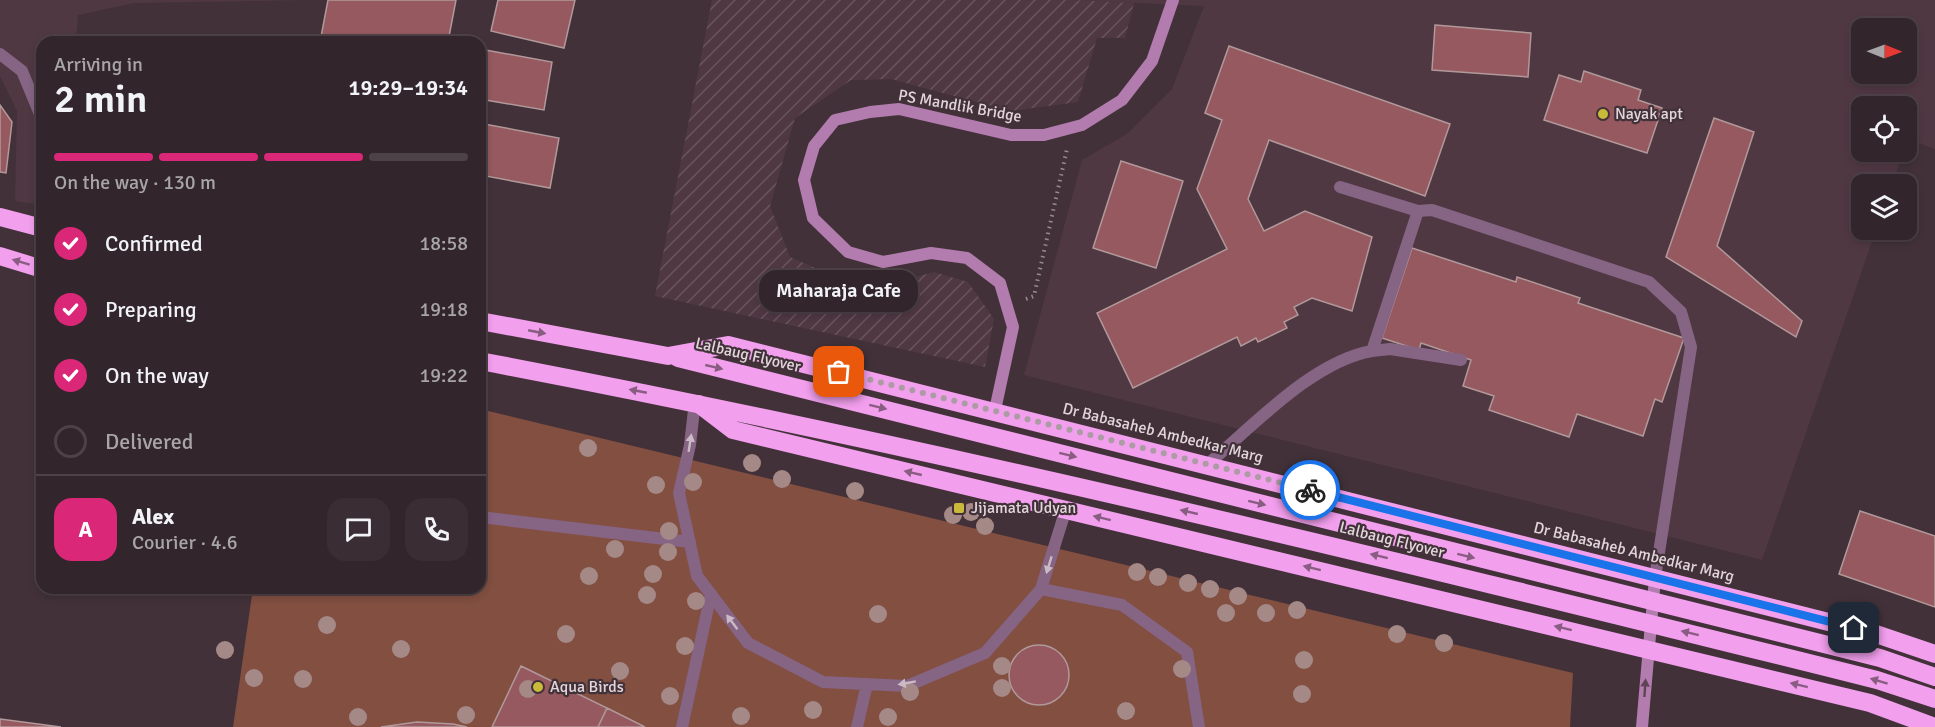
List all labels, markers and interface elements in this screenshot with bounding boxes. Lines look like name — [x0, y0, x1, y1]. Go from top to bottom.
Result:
north arrow — [1851, 18, 1917, 84]
map controls — [1851, 18, 1917, 240]
text: Arriving in — [54, 52, 143, 77]
text: 19:29–19:34 — [349, 74, 468, 101]
text: 2 min — [54, 75, 147, 123]
street label: PS Mandlik Bridge — [897, 85, 1023, 127]
button: locate — [1851, 96, 1917, 162]
place label: Nayak apt — [1615, 104, 1683, 124]
marker: Nayak apt — [1596, 107, 1610, 121]
text: On the way · 130 m — [54, 170, 216, 195]
button: layers — [1851, 174, 1917, 240]
icon: check — [54, 227, 87, 260]
text: Confirmed — [105, 230, 203, 257]
text: 18:58 — [419, 231, 468, 256]
one-way arrow — [12, 257, 30, 266]
callout: Maharaja Cafe — [760, 270, 918, 312]
text: Maharaja Cafe — [776, 278, 901, 303]
icon: check — [54, 293, 87, 326]
text: Preparing — [105, 296, 197, 323]
text: 19:18 — [419, 297, 468, 322]
one-way arrow — [528, 327, 547, 336]
street label: Lalbaug Flyover — [693, 333, 803, 377]
pin — [813, 346, 864, 397]
icon: bag — [822, 355, 855, 388]
icon: check — [54, 359, 87, 392]
text: On the way — [105, 362, 209, 389]
one-way arrow — [705, 362, 724, 372]
text: 19:22 — [419, 363, 468, 388]
one-way arrow — [628, 386, 647, 395]
street label: Dr Babasaheb Ambedkar Marg — [1061, 398, 1265, 468]
one-way arrow — [869, 402, 888, 412]
text: Delivered — [105, 428, 193, 455]
one-way arrow — [685, 433, 694, 452]
one-way arrow — [1058, 450, 1077, 460]
courier — [1280, 460, 1340, 520]
one-way arrow — [903, 467, 922, 477]
icon: bike — [1294, 474, 1327, 507]
button: chat — [327, 498, 390, 561]
button: phone — [405, 498, 468, 561]
place label: Jijamata Udyan — [971, 498, 1076, 518]
one-way arrow — [1247, 498, 1266, 508]
marker: Jijamata Udyan — [952, 501, 966, 515]
text: Alex — [132, 503, 174, 530]
one-way arrow — [1180, 507, 1198, 517]
one-way arrow — [1093, 512, 1112, 522]
text: A — [78, 516, 93, 543]
street label: Lalbaug Flyover — [1337, 517, 1447, 563]
street label: Dr Babasaheb Ambedkar Marg — [1532, 517, 1736, 587]
text: Courier · 4.6 — [132, 530, 238, 555]
one-way arrow — [1369, 551, 1388, 561]
one-way arrow — [1457, 551, 1475, 561]
one-way arrow — [1044, 556, 1053, 574]
one-way arrow — [1303, 563, 1322, 572]
pin — [1828, 602, 1879, 653]
icon: home — [1837, 611, 1870, 644]
one-way arrow — [727, 615, 739, 630]
one-way arrow — [1554, 623, 1573, 633]
one-way arrow — [1681, 628, 1700, 638]
one-way arrow — [1870, 676, 1888, 685]
place label: Aqua Birds — [550, 677, 624, 697]
one-way arrow — [1640, 678, 1649, 697]
one-way arrow — [897, 679, 916, 688]
marker: Aqua Birds — [531, 680, 545, 694]
one-way arrow — [1790, 680, 1808, 690]

